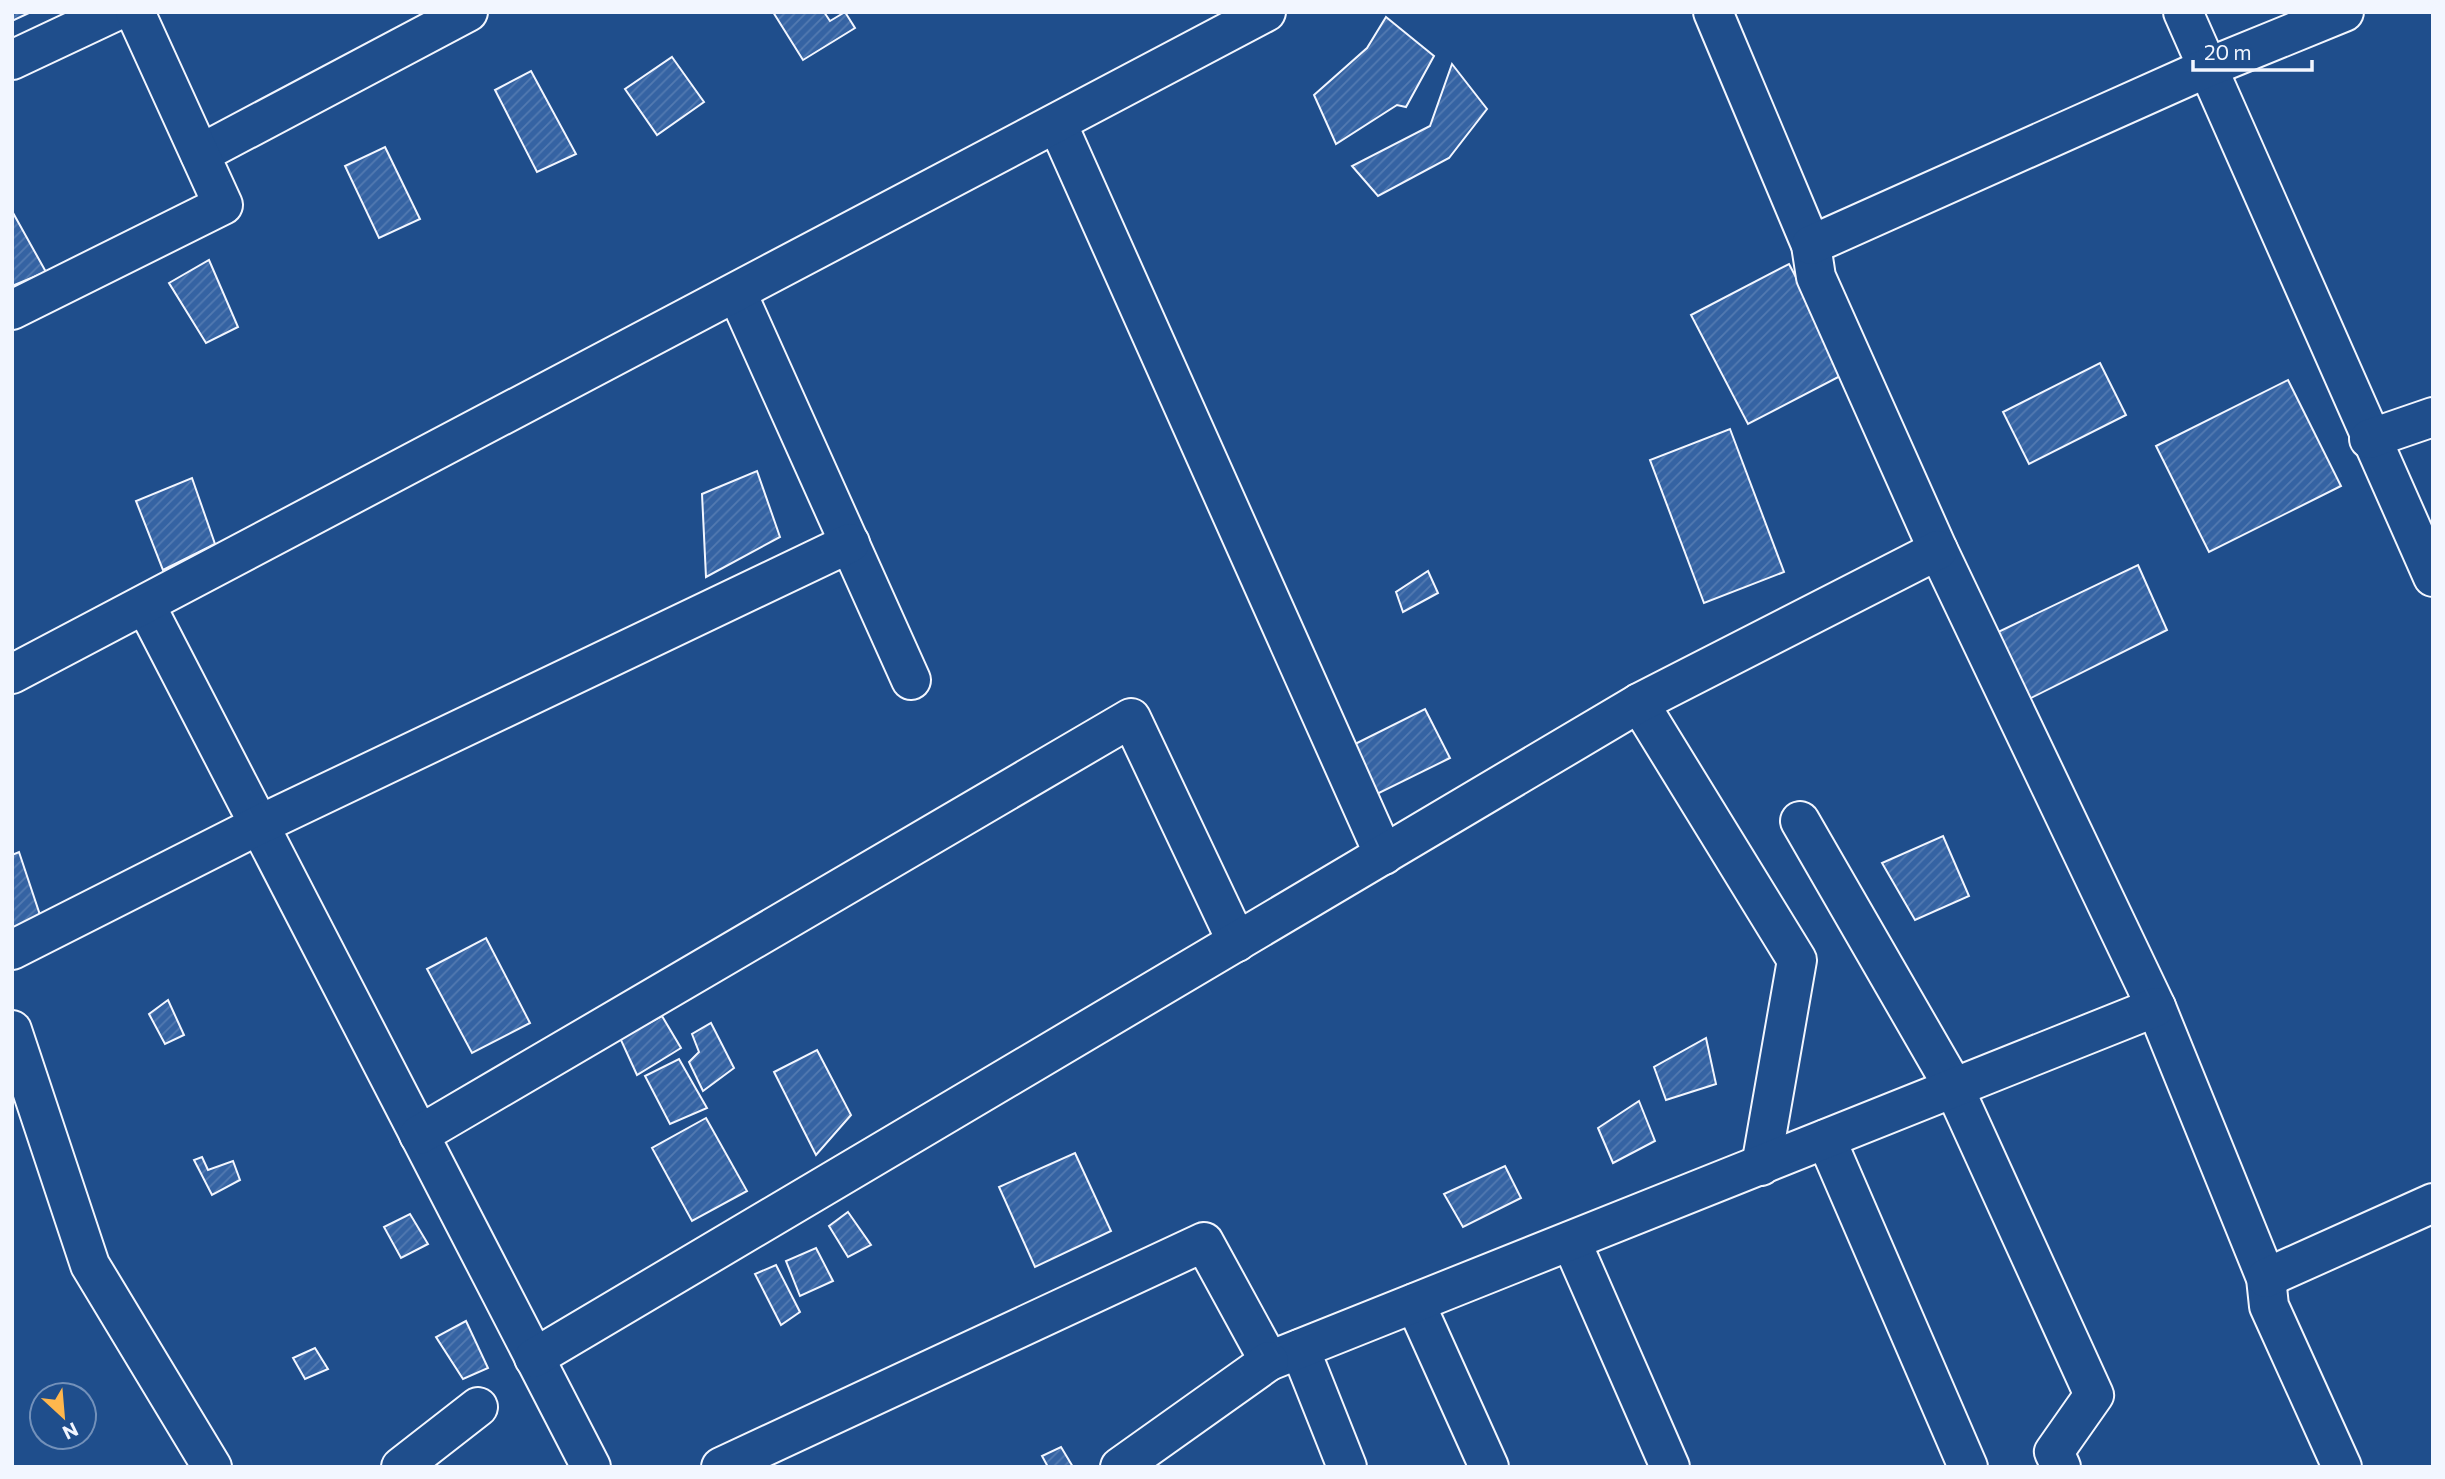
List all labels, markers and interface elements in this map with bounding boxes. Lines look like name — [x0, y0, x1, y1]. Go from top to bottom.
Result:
scale bar — [2193, 28, 2312, 72]
text: 20 m — [2204, 39, 2252, 64]
north arrow — [28, 1381, 98, 1451]
text: N — [59, 1418, 82, 1445]

